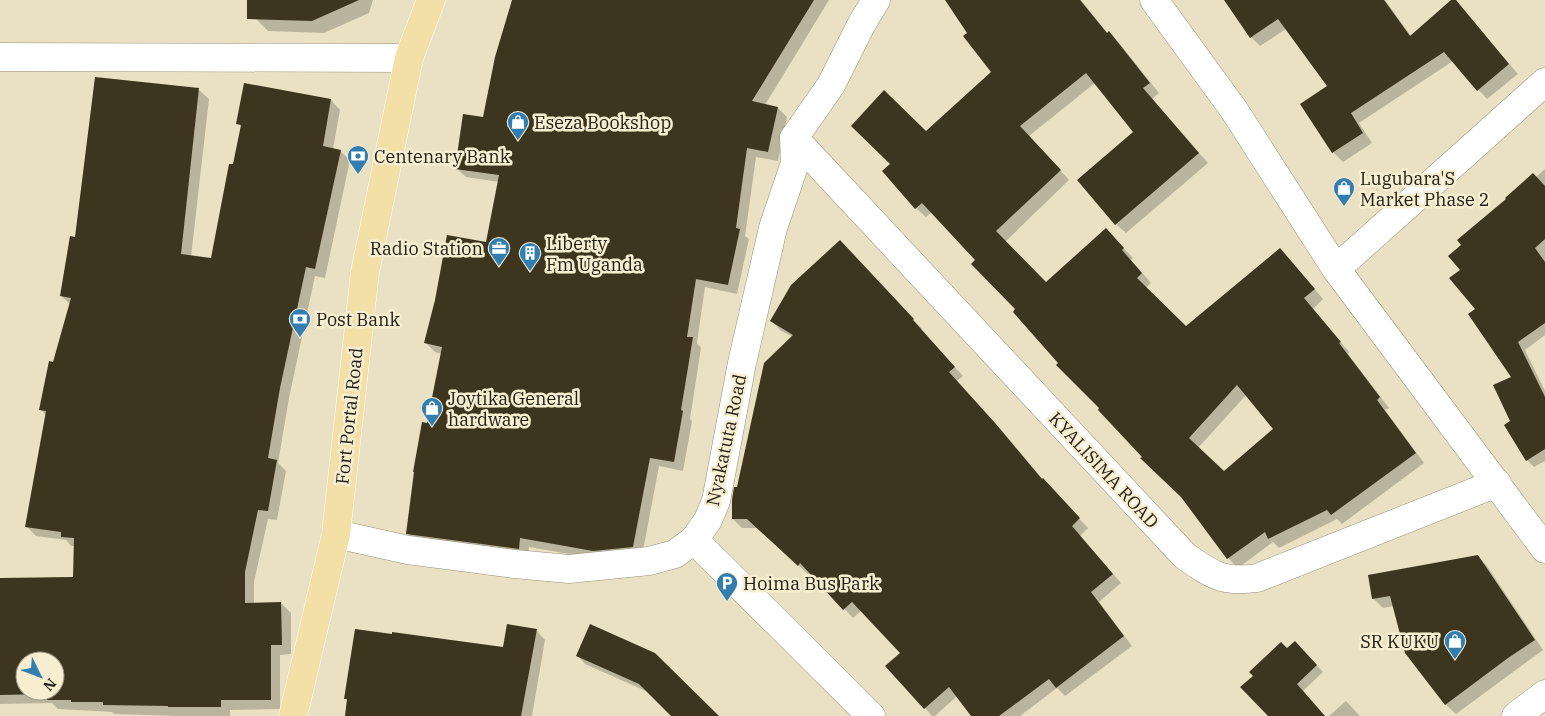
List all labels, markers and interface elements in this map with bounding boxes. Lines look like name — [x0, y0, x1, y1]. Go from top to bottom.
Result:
shop icon: Eseza Bookshop — [506, 110, 530, 141]
place label: Eseza Bookshop — [534, 111, 671, 134]
bank icon: Centenary Bank — [346, 144, 370, 175]
place label: Centenary Bank — [374, 145, 511, 168]
place label: Lugubara'S Market Phase 2 — [1360, 167, 1490, 211]
shop icon: Lugubara'S Market Phase 2 — [1332, 176, 1356, 207]
place label: Liberty Fm Uganda — [546, 232, 643, 276]
office icon: Radio Station — [487, 236, 511, 267]
place label: Radio Station — [370, 237, 483, 260]
building icon: Liberty Fm Uganda — [518, 241, 542, 272]
bank icon: Post Bank — [288, 307, 312, 338]
place label: Post Bank — [316, 308, 401, 331]
street label: Fort Portal Road — [330, 346, 368, 485]
street label: Nyakatuta Road — [701, 372, 751, 508]
place label: Joytika General hardware — [448, 387, 579, 431]
shop icon: Joytika General hardware — [420, 396, 444, 427]
street label: KYALISIMA ROAD — [1044, 407, 1164, 533]
parking icon: Hoima Bus Park — [715, 571, 739, 602]
place label: Hoima Bus Park — [743, 572, 880, 595]
shop icon: SR KUKU — [1443, 629, 1467, 660]
place label: SR KUKU — [1360, 630, 1439, 653]
north arrow — [15, 651, 65, 701]
text: N — [39, 675, 60, 695]

